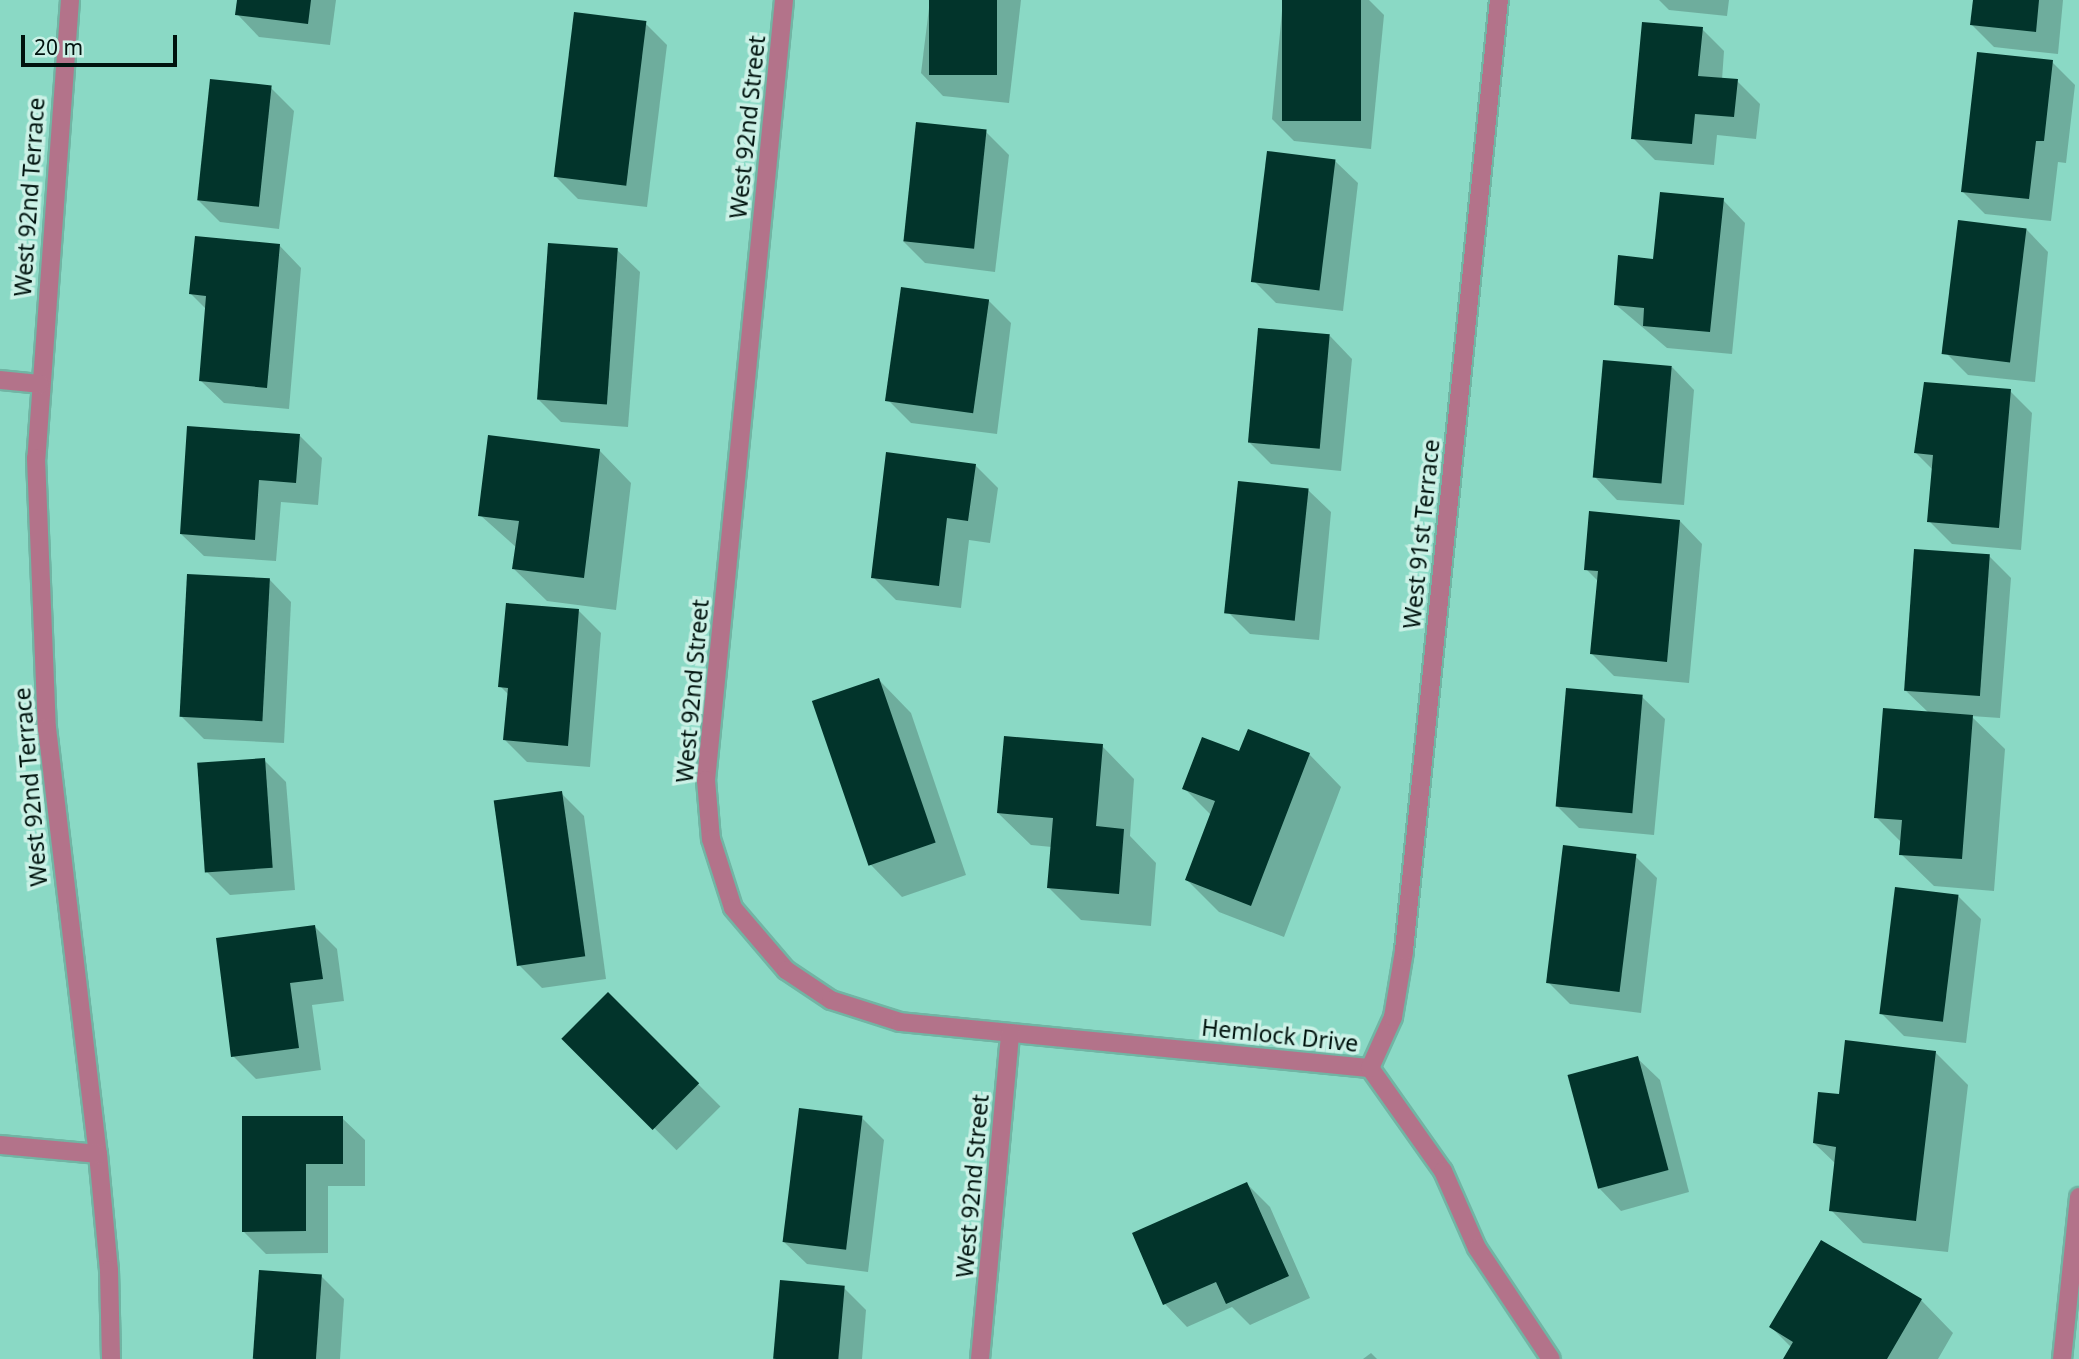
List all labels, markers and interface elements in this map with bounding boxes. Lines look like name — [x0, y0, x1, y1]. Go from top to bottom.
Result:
scale bar — [24, 21, 180, 65]
text: 20 m — [34, 33, 83, 61]
street label: West 92nd Street — [724, 34, 770, 220]
street label: West 92nd Terrace — [8, 97, 50, 297]
street label: West 91st Terrace — [1397, 438, 1445, 630]
street label: West 92nd Street — [670, 598, 714, 784]
street label: West 92nd Terrace — [8, 686, 52, 888]
street label: Hemlock Drive — [1200, 1013, 1360, 1057]
street label: West 92nd Street — [950, 1093, 994, 1279]

